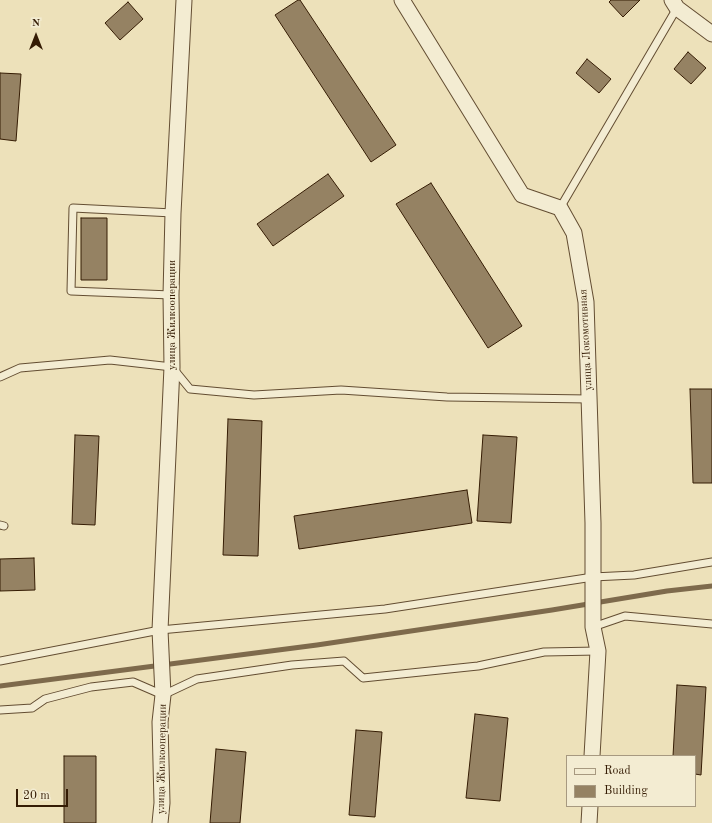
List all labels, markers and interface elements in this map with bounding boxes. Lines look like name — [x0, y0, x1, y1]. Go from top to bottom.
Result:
north arrow — [16, 16, 56, 56]
text: N — [32, 18, 40, 29]
street label: улица Жилкооперации — [165, 260, 179, 370]
street label: улица Локомотивная — [577, 289, 595, 391]
street label: улица Жилкооперации — [154, 704, 170, 814]
legend — [566, 755, 696, 807]
text: Road — [604, 765, 631, 777]
scale bar — [18, 781, 70, 807]
text: Building — [604, 785, 648, 797]
text: 20 m — [23, 790, 50, 802]

